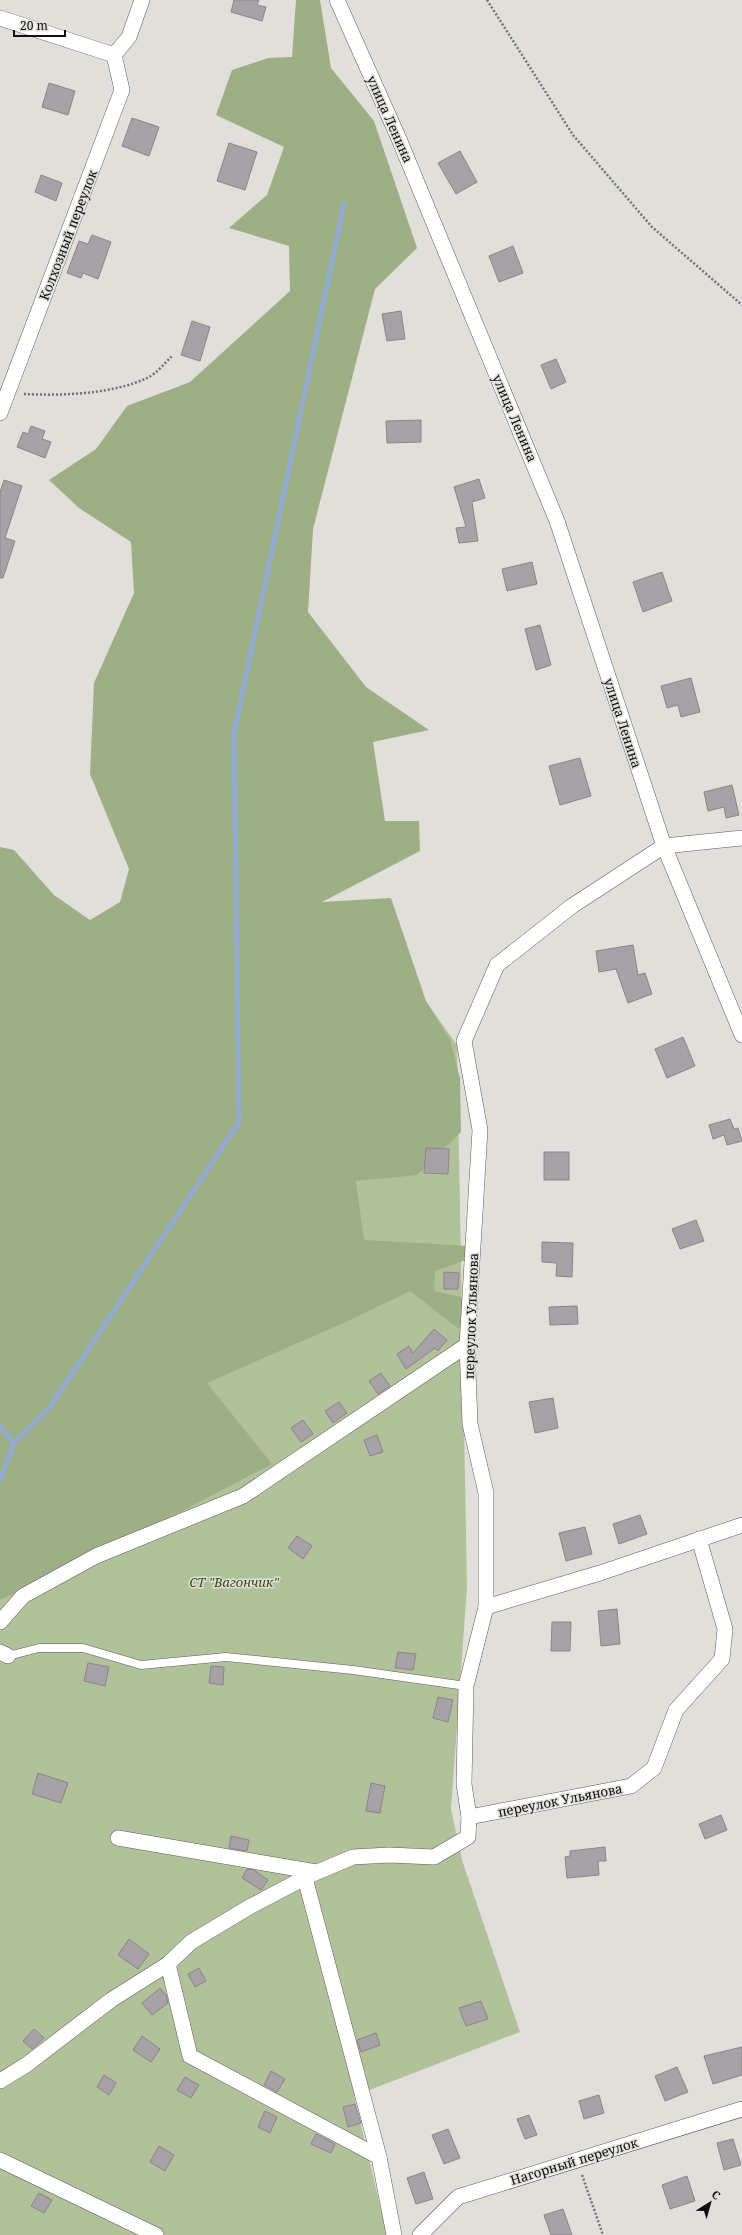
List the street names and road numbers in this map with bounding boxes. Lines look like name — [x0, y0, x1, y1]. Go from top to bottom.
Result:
street label: улица Ленина — [363, 73, 417, 165]
street label: Колхозный переулок — [35, 167, 101, 303]
street label: улица Ленина — [488, 371, 542, 465]
street label: улица Ленина — [600, 676, 646, 770]
street label: переулок Ульянова — [460, 1253, 482, 1379]
street label: переулок Ульянова — [496, 1779, 624, 1821]
street label: Нагорный переулок — [508, 2133, 640, 2189]

